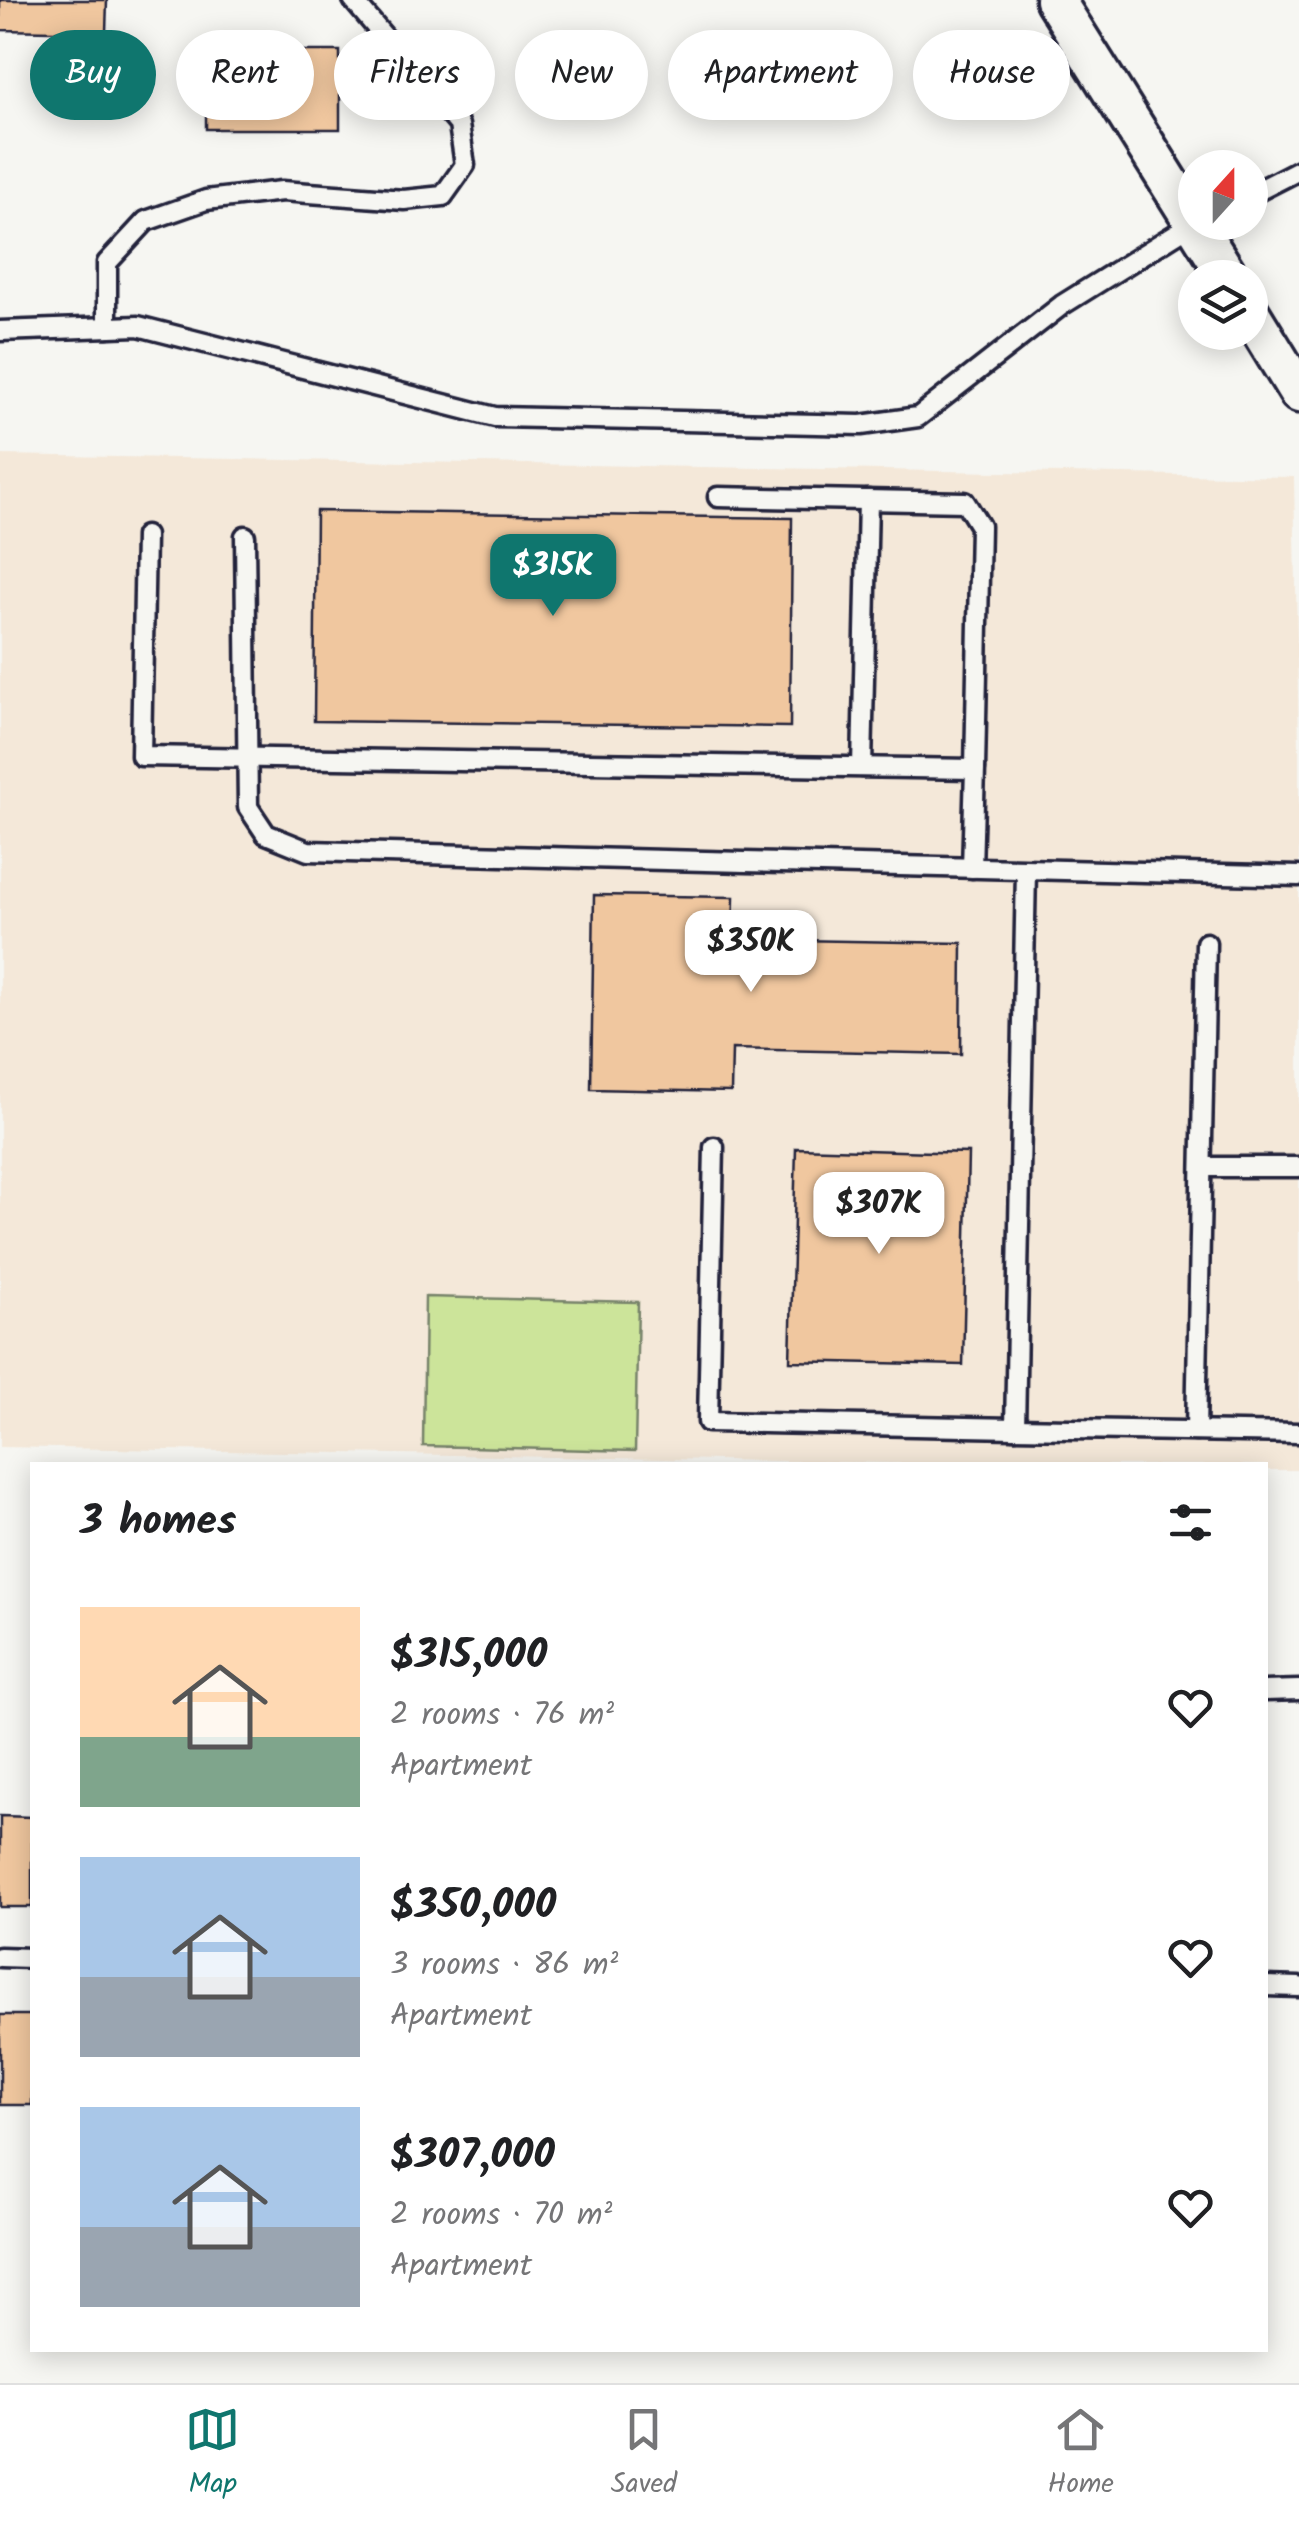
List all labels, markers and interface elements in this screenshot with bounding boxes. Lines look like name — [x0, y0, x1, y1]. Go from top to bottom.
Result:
chip: Buy — [30, 30, 156, 120]
chip: Rent — [176, 30, 314, 120]
chip: Filters — [334, 30, 495, 120]
chip: New — [515, 30, 648, 120]
chip: Apartment — [668, 30, 893, 120]
chip: House — [913, 30, 1070, 120]
north arrow — [1178, 150, 1268, 240]
map controls — [1178, 150, 1268, 350]
button: layers — [1178, 260, 1268, 350]
pin: $315K — [483, 534, 623, 619]
text: $315K — [512, 541, 594, 592]
pin: $350K — [681, 910, 821, 995]
text: $350K — [707, 917, 795, 968]
pin: $307K — [809, 1172, 949, 1257]
text: $307K — [835, 1179, 923, 1230]
text: 3 homes — [80, 1489, 236, 1556]
icon: filters — [1163, 1495, 1218, 1550]
text: $315,000 — [390, 1623, 547, 1690]
icon: home — [160, 1647, 280, 1767]
icon: heart — [1163, 1680, 1218, 1735]
text: 2 rooms · 76 m² — [390, 1690, 614, 1741]
text: Apartment — [390, 1741, 532, 1792]
text: $350,000 — [390, 1873, 556, 1940]
icon: home — [160, 1897, 280, 2017]
icon: heart — [1163, 1930, 1218, 1985]
text: 3 rooms · 86 m² — [390, 1940, 618, 1991]
text: Apartment — [390, 1991, 532, 2042]
text: $307,000 — [390, 2123, 555, 2190]
icon: home — [160, 2147, 280, 2267]
icon: heart — [1163, 2180, 1218, 2235]
text: 2 rooms · 70 m² — [390, 2190, 612, 2241]
text: Apartment — [390, 2241, 532, 2292]
tab: Map — [185, 2402, 240, 2507]
tab: Saved — [611, 2402, 677, 2507]
tab: Home — [1047, 2402, 1114, 2507]

